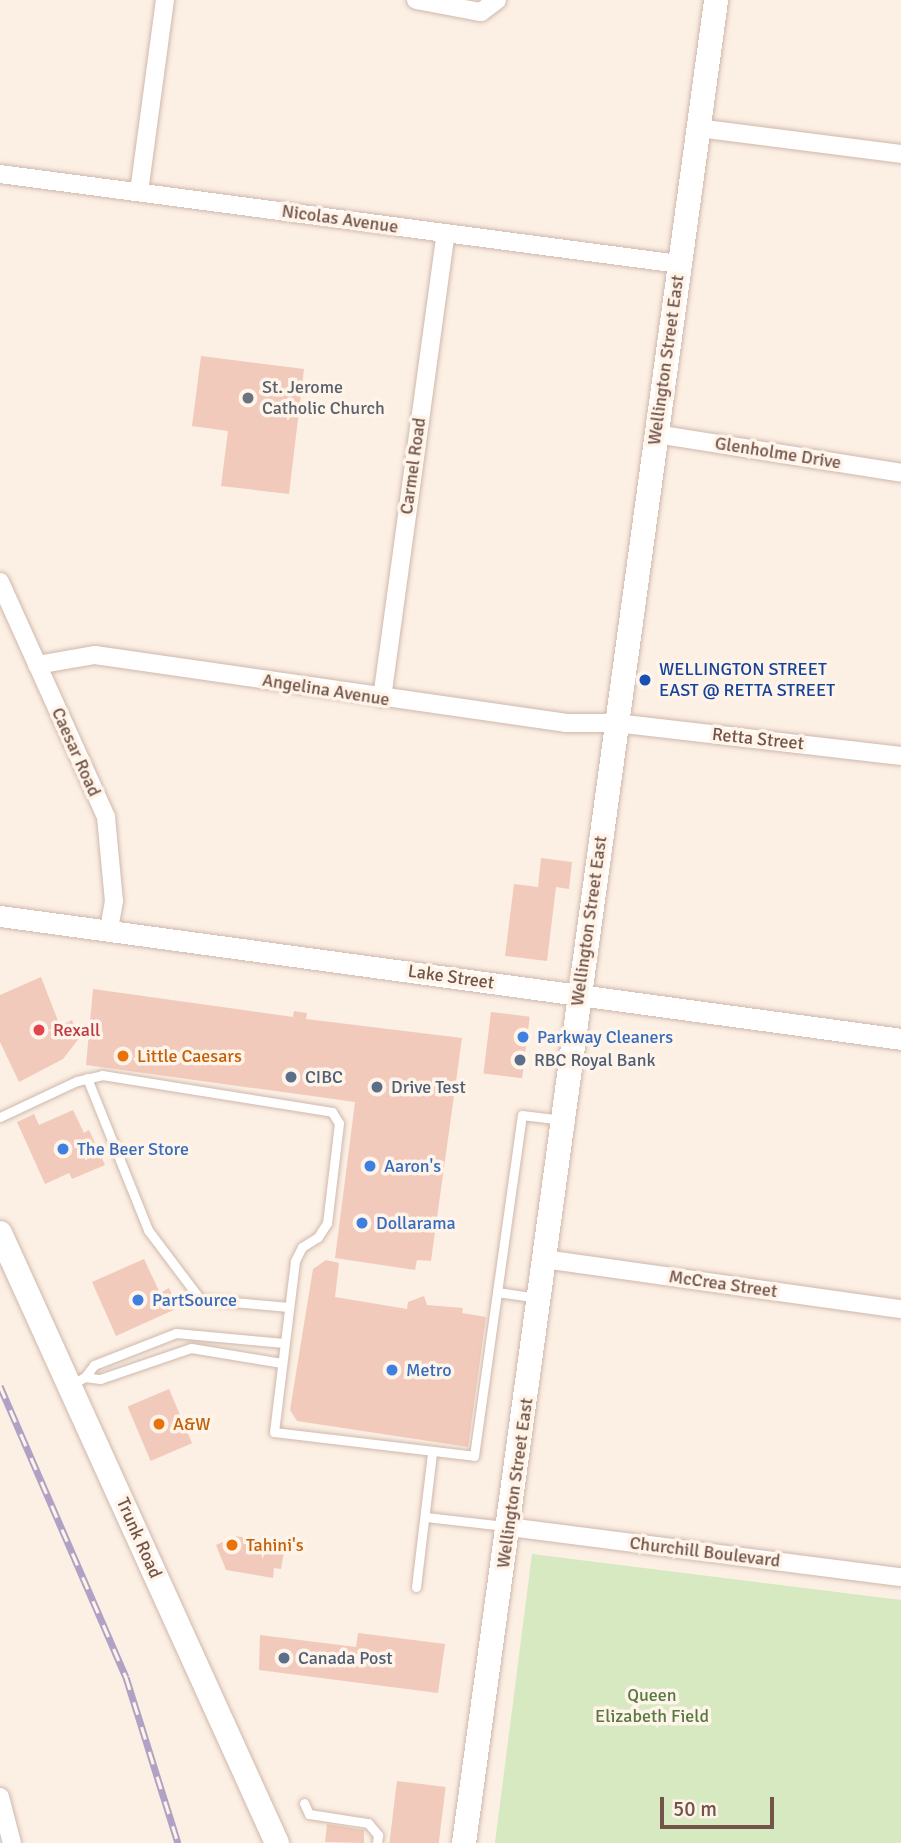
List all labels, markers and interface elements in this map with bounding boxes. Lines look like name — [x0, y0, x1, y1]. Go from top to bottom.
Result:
street label: Nicolas Avenue — [280, 200, 400, 238]
street label: Wellington Street East — [643, 274, 689, 446]
place label: St. Jerome Catholic Church — [262, 377, 385, 420]
marker: St. Jerome Catholic Church — [240, 390, 256, 406]
street label: Carmel Road — [396, 416, 430, 516]
street label: Glenholme Drive — [713, 432, 843, 474]
place label: WELLINGTON STREET EAST @ RETTA STREET — [659, 659, 835, 702]
street label: Angelina Avenue — [261, 669, 391, 711]
marker: WELLINGTON STREET EAST @ RETTA STREET — [637, 672, 653, 688]
street label: Caesar Road — [47, 704, 105, 800]
street label: Retta Street — [711, 723, 805, 755]
street label: Wellington Street East — [566, 835, 612, 1007]
street label: Lake Street — [406, 960, 496, 994]
place label: Rexall — [53, 1019, 100, 1041]
marker: Rexall — [31, 1022, 47, 1038]
place label: Parkway Cleaners — [537, 1026, 673, 1048]
marker: Parkway Cleaners — [515, 1029, 531, 1045]
place label: Little Caesars — [137, 1045, 242, 1067]
marker: Little Caesars — [115, 1048, 131, 1064]
place label: RBC Royal Bank — [534, 1049, 655, 1071]
marker: RBC Royal Bank — [512, 1052, 528, 1068]
place label: CIBC — [305, 1066, 343, 1088]
marker: CIBC — [283, 1069, 299, 1085]
place label: Drive Test — [391, 1076, 466, 1098]
marker: Drive Test — [369, 1079, 385, 1095]
place label: The Beer Store — [77, 1138, 189, 1160]
marker: The Beer Store — [55, 1141, 71, 1157]
place label: Aaron's — [384, 1155, 441, 1177]
marker: Aaron's — [362, 1158, 378, 1174]
place label: Dollarama — [376, 1212, 456, 1234]
marker: Dollarama — [354, 1215, 370, 1231]
street label: McCrea Street — [667, 1266, 779, 1302]
place label: PartSource — [152, 1289, 237, 1311]
marker: PartSource — [130, 1292, 146, 1308]
place label: Metro — [406, 1359, 451, 1381]
marker: Metro — [384, 1362, 400, 1378]
street label: Wellington Street East — [492, 1397, 538, 1569]
place label: A&W — [173, 1413, 211, 1435]
marker: A&W — [151, 1416, 167, 1432]
street label: Trunk Road — [112, 1494, 166, 1582]
street label: Churchill Boulevard — [628, 1532, 782, 1572]
place label: Tahini's — [246, 1534, 304, 1556]
marker: Tahini's — [224, 1537, 240, 1553]
place label: Canada Post — [298, 1647, 393, 1669]
marker: Canada Post — [276, 1650, 292, 1666]
park label: Queen Elizabeth Field — [595, 1685, 709, 1728]
scale bar — [663, 1784, 777, 1828]
text: 50 m — [673, 1796, 717, 1822]

